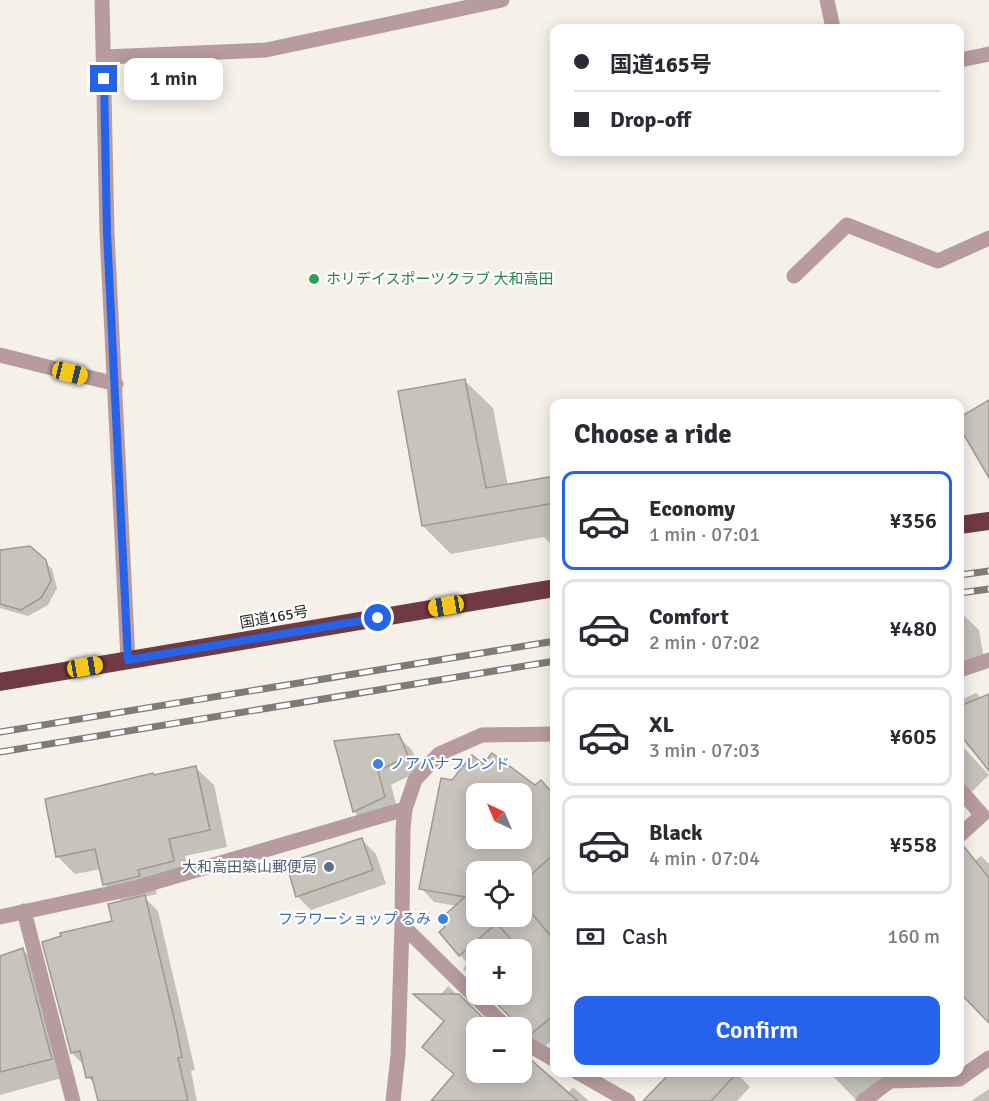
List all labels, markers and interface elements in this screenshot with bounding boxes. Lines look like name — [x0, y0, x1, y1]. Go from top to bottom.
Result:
text: 国道165号 — [610, 51, 712, 78]
callout: 1 min — [125, 58, 224, 100]
route end — [90, 65, 117, 92]
text: 1 min — [150, 66, 197, 91]
text: Drop-off — [610, 106, 691, 133]
place label: ホリデイスポーツクラブ 大和高田 — [326, 270, 554, 288]
marker: ホリデイスポーツクラブ 大和高田 — [307, 272, 321, 286]
car — [50, 360, 90, 386]
text: Choose a ride — [574, 418, 732, 451]
icon: car — [577, 494, 631, 548]
text: Economy — [649, 495, 735, 522]
text: ¥356 — [889, 507, 937, 534]
text: 1 min · 07:01 — [649, 522, 760, 547]
car — [427, 594, 465, 618]
street label: 国道165号 — [238, 602, 310, 632]
icon: car — [577, 602, 631, 656]
text: Comfort — [649, 603, 729, 630]
route start — [364, 604, 391, 631]
text: ¥480 — [889, 615, 937, 642]
text: 2 min · 07:02 — [649, 630, 760, 655]
car — [66, 655, 104, 679]
icon: car — [577, 710, 631, 764]
text: XL — [649, 711, 674, 738]
text: ¥605 — [889, 723, 937, 750]
text: 3 min · 07:03 — [649, 738, 760, 763]
place label: ノアパナフレンド — [390, 755, 510, 773]
marker: ノアパナフレンド — [371, 757, 385, 771]
north arrow — [466, 783, 532, 849]
map controls — [466, 783, 532, 1083]
icon: car — [577, 818, 631, 872]
text: Black — [649, 819, 703, 846]
text: ¥558 — [889, 831, 937, 858]
text: 4 min · 07:04 — [649, 846, 760, 871]
place label: 大和高田築山郵便局 — [182, 858, 317, 876]
marker: 大和高田築山郵便局 — [322, 860, 336, 874]
button: locate — [466, 861, 532, 927]
place label: フラワーショップ るみ — [278, 910, 431, 928]
marker: フラワーショップ るみ — [436, 912, 450, 926]
icon: cash — [574, 920, 607, 953]
text: Cash — [622, 923, 668, 950]
text: 160 m — [887, 924, 940, 949]
button: + — [466, 939, 532, 1005]
button: Confirm — [574, 996, 940, 1065]
button: − — [466, 1017, 532, 1083]

